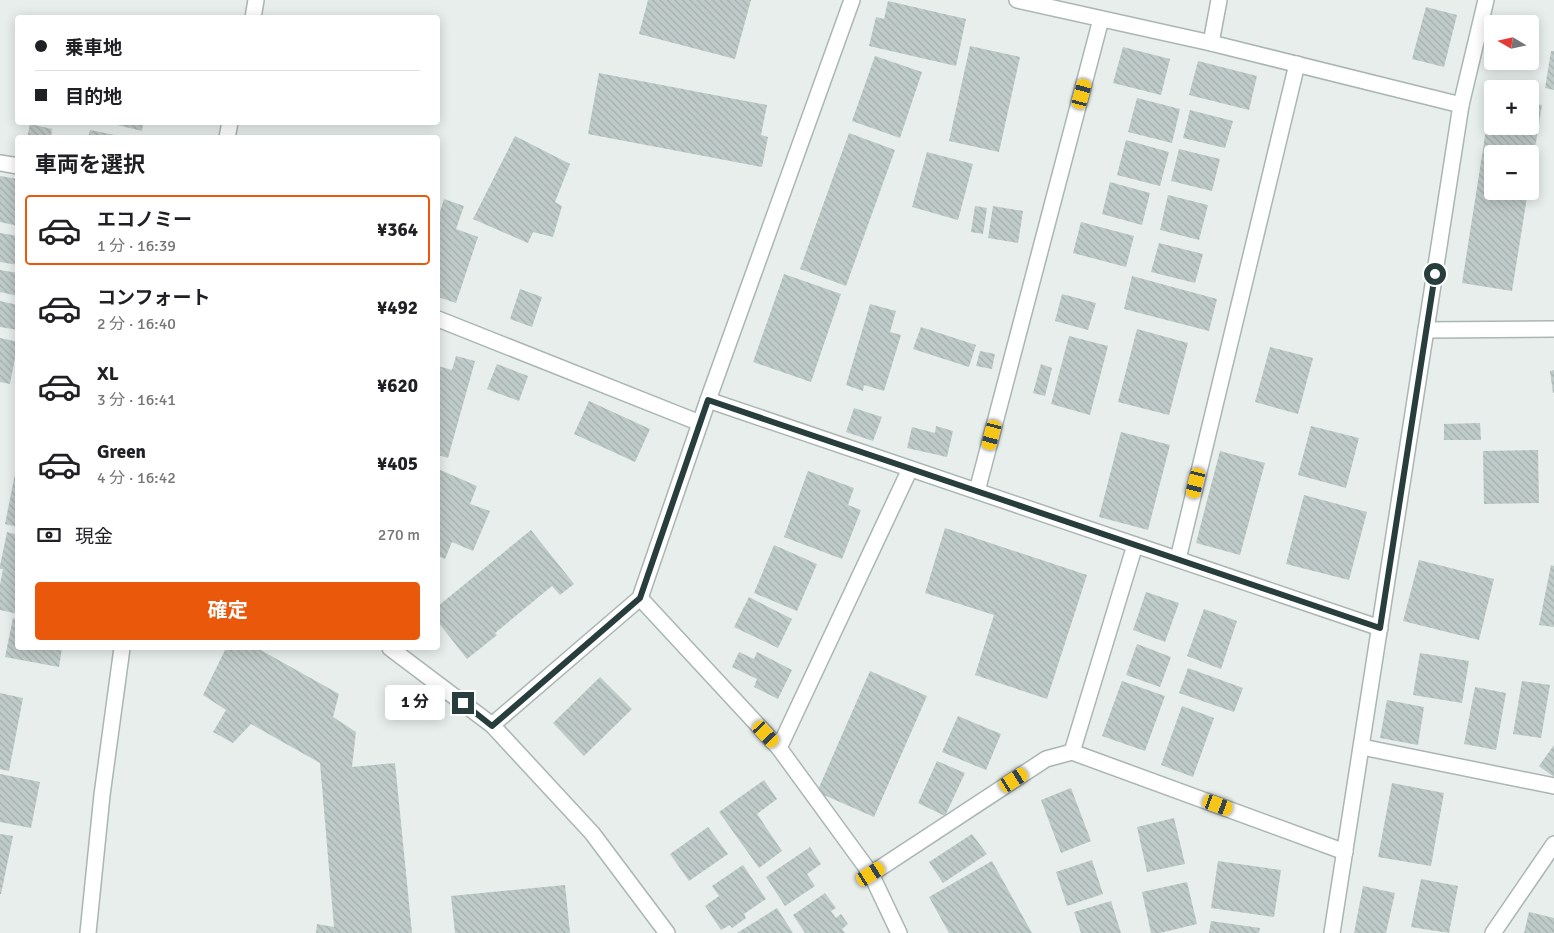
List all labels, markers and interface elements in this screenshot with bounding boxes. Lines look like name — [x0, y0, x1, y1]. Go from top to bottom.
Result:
north arrow — [1484, 15, 1539, 70]
map controls — [1484, 15, 1539, 200]
text: 乗車地 — [65, 36, 122, 60]
car — [1070, 78, 1093, 110]
button: + — [1484, 80, 1539, 135]
text: 目的地 — [65, 85, 122, 109]
button: − — [1484, 145, 1539, 200]
text: 車両を選択 — [35, 151, 145, 178]
icon: car — [37, 208, 82, 253]
text: エコノミー — [97, 208, 192, 232]
text: ¥364 — [377, 218, 418, 242]
text: 1 分 · 16:39 — [97, 236, 176, 256]
route start — [1424, 263, 1446, 285]
icon: car — [37, 286, 82, 331]
text: コンフォート — [97, 286, 210, 310]
text: ¥492 — [377, 296, 418, 320]
text: 2 分 · 16:40 — [97, 314, 176, 334]
text: XL — [97, 362, 119, 386]
icon: car — [37, 364, 82, 409]
text: ¥620 — [377, 374, 418, 398]
text: 3 分 · 16:41 — [97, 390, 176, 410]
car — [980, 419, 1003, 451]
text: Green — [97, 440, 146, 464]
icon: car — [37, 442, 82, 487]
text: ¥405 — [377, 452, 418, 476]
car — [1185, 467, 1206, 499]
text: 4 分 · 16:42 — [97, 468, 176, 488]
icon: cash — [35, 521, 63, 549]
text: 現金 — [75, 525, 113, 549]
text: 270 m — [378, 525, 420, 545]
button: 確定 — [35, 582, 420, 640]
callout: 1 分 — [386, 686, 446, 720]
text: 1 分 — [401, 692, 429, 712]
route end — [452, 692, 474, 714]
car — [750, 718, 781, 750]
car — [997, 766, 1030, 794]
car — [1201, 793, 1234, 817]
car — [854, 860, 887, 888]

